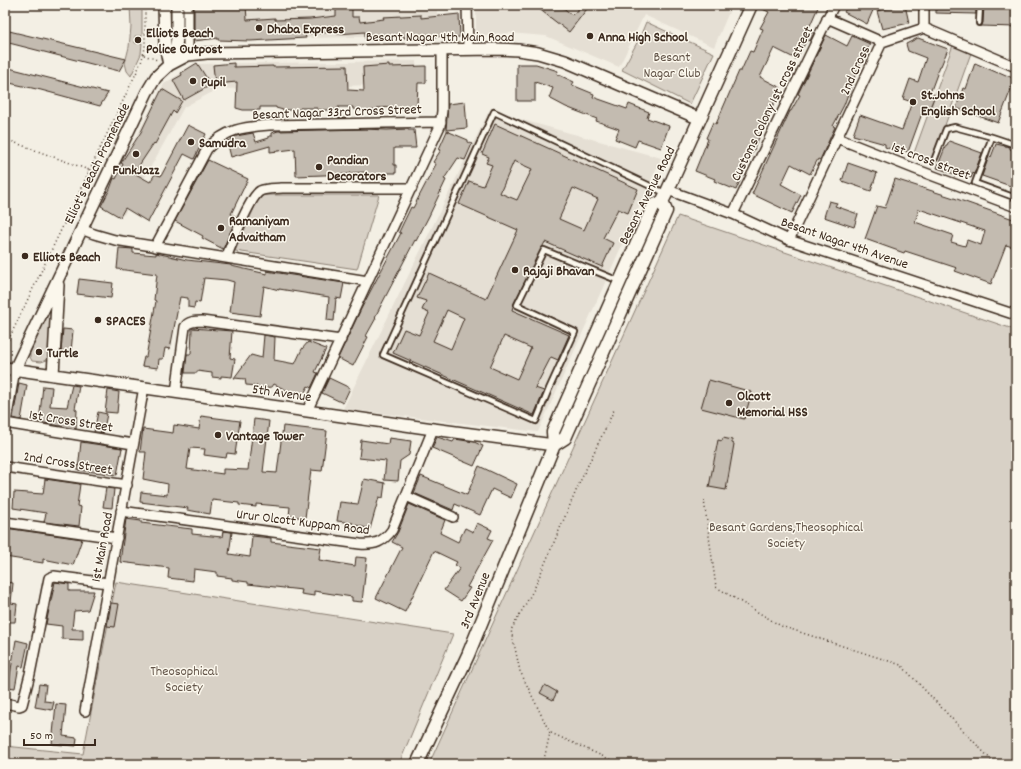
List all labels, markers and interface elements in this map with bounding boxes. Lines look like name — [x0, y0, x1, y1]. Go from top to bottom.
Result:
place label: Dhaba Express — [267, 20, 344, 40]
marker: Dhaba Express — [254, 23, 264, 33]
street label: Customs Colony 1st cross street — [727, 23, 819, 185]
place label: Elliots Beach Police Outpost — [146, 24, 223, 60]
street label: Besant Nagar 4th Main Road — [366, 28, 514, 48]
place label: Anna High School — [598, 28, 689, 48]
marker: Anna High School — [585, 31, 595, 41]
marker: Elliots Beach Police Outpost — [133, 35, 143, 45]
street label: 2nd Cross — [836, 43, 876, 99]
park label: Besant Nagar Club — [644, 48, 700, 84]
place label: Pupil — [201, 73, 226, 93]
marker: Pupil — [188, 76, 198, 86]
place label: St.Johns English School — [921, 86, 996, 122]
marker: St.Johns English School — [908, 97, 918, 107]
street label: Elliot's Beach Promenade — [60, 100, 136, 228]
street label: Besant Nagar 33rd Cross Street — [252, 100, 422, 126]
place label: Samudra — [199, 134, 247, 154]
marker: Samudra — [186, 137, 196, 147]
street label: 1st cross street — [888, 138, 973, 186]
street label: Besant Avenue Road — [614, 143, 681, 248]
marker: FunkJazz — [131, 149, 141, 159]
place label: Pandian Decorators — [327, 151, 387, 187]
place label: FunkJazz — [113, 161, 160, 181]
marker: Pandian Decorators — [314, 162, 324, 172]
place label: Ramaniyam Advaitham — [229, 212, 290, 248]
street label: Besant Nagar 4th Avenue — [778, 213, 911, 275]
marker: Ramaniyam Advaitham — [216, 223, 226, 233]
place label: Elliots Beach — [33, 248, 101, 268]
marker: Elliots Beach — [20, 251, 30, 261]
place label: Rajaji Bhavan — [523, 262, 595, 282]
marker: Rajaji Bhavan — [510, 265, 520, 275]
place label: SPACES — [106, 312, 146, 332]
marker: SPACES — [93, 315, 103, 325]
place label: Turtle — [47, 344, 79, 364]
marker: Turtle — [34, 347, 44, 357]
street label: 5th Avenue — [251, 380, 313, 408]
place label: Olcott Memorial HSS — [737, 387, 808, 423]
marker: Olcott Memorial HSS — [724, 398, 734, 408]
street label: 1st Cross Street — [27, 405, 114, 438]
place label: Vantage Tower — [226, 427, 305, 447]
marker: Vantage Tower — [213, 430, 223, 440]
street label: 2nd Cross Street — [22, 447, 114, 481]
street label: Urur Olcott Kuppam Road — [235, 505, 371, 541]
street label: 1st Main Road — [87, 511, 119, 584]
park label: Besant Gardens,Theosophical Society — [709, 518, 864, 554]
street label: 3rd Avenue — [455, 569, 496, 632]
park label: Theosophical Society — [150, 662, 218, 698]
scale bar — [24, 721, 95, 747]
text: 50 m — [30, 728, 53, 745]

